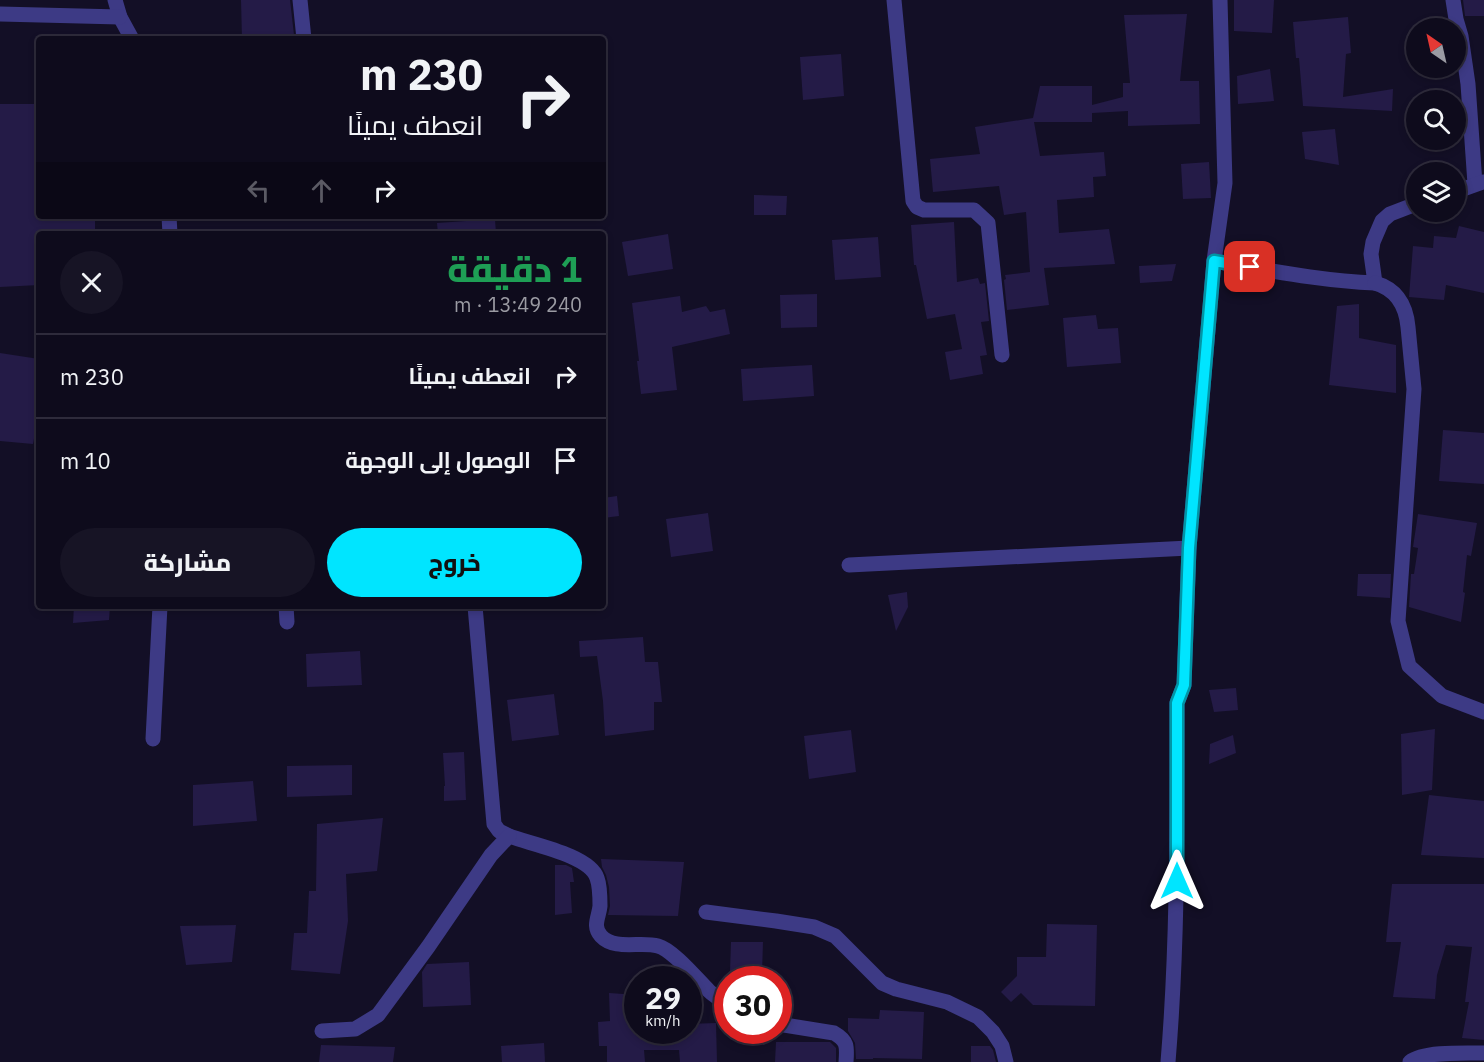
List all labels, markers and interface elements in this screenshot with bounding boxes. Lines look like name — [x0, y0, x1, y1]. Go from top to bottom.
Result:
north arrow — [1406, 18, 1466, 78]
map controls — [1406, 18, 1466, 222]
text: 230 m — [360, 47, 483, 102]
icon: right — [504, 60, 582, 138]
button: search — [1406, 90, 1466, 150]
text: انعطف يمينًا — [347, 107, 483, 142]
button: layers — [1406, 162, 1466, 222]
icon: left — [242, 174, 275, 207]
icon: ahead — [305, 174, 338, 207]
icon: right — [368, 174, 401, 207]
pin — [1224, 241, 1275, 292]
text: 1 دقيقة — [447, 245, 582, 292]
icon: arrive — [1233, 250, 1266, 283]
button: close — [60, 251, 123, 314]
text: 240 m · 13:49 — [454, 291, 582, 318]
icon: right — [549, 360, 582, 393]
text: انعطف يمينًا — [409, 361, 531, 390]
text: 230 m — [60, 362, 124, 391]
icon: arrive — [549, 444, 582, 477]
text: الوصول إلى الوجهة — [345, 445, 531, 474]
text: 10 m — [60, 446, 111, 475]
button: مشاركة — [60, 528, 315, 597]
button: خروج — [327, 528, 582, 597]
position arrow — [1145, 849, 1209, 913]
speed limit sign: 30 — [714, 966, 792, 1044]
text: 29 — [645, 978, 681, 1017]
text: km/h — [645, 1011, 681, 1030]

